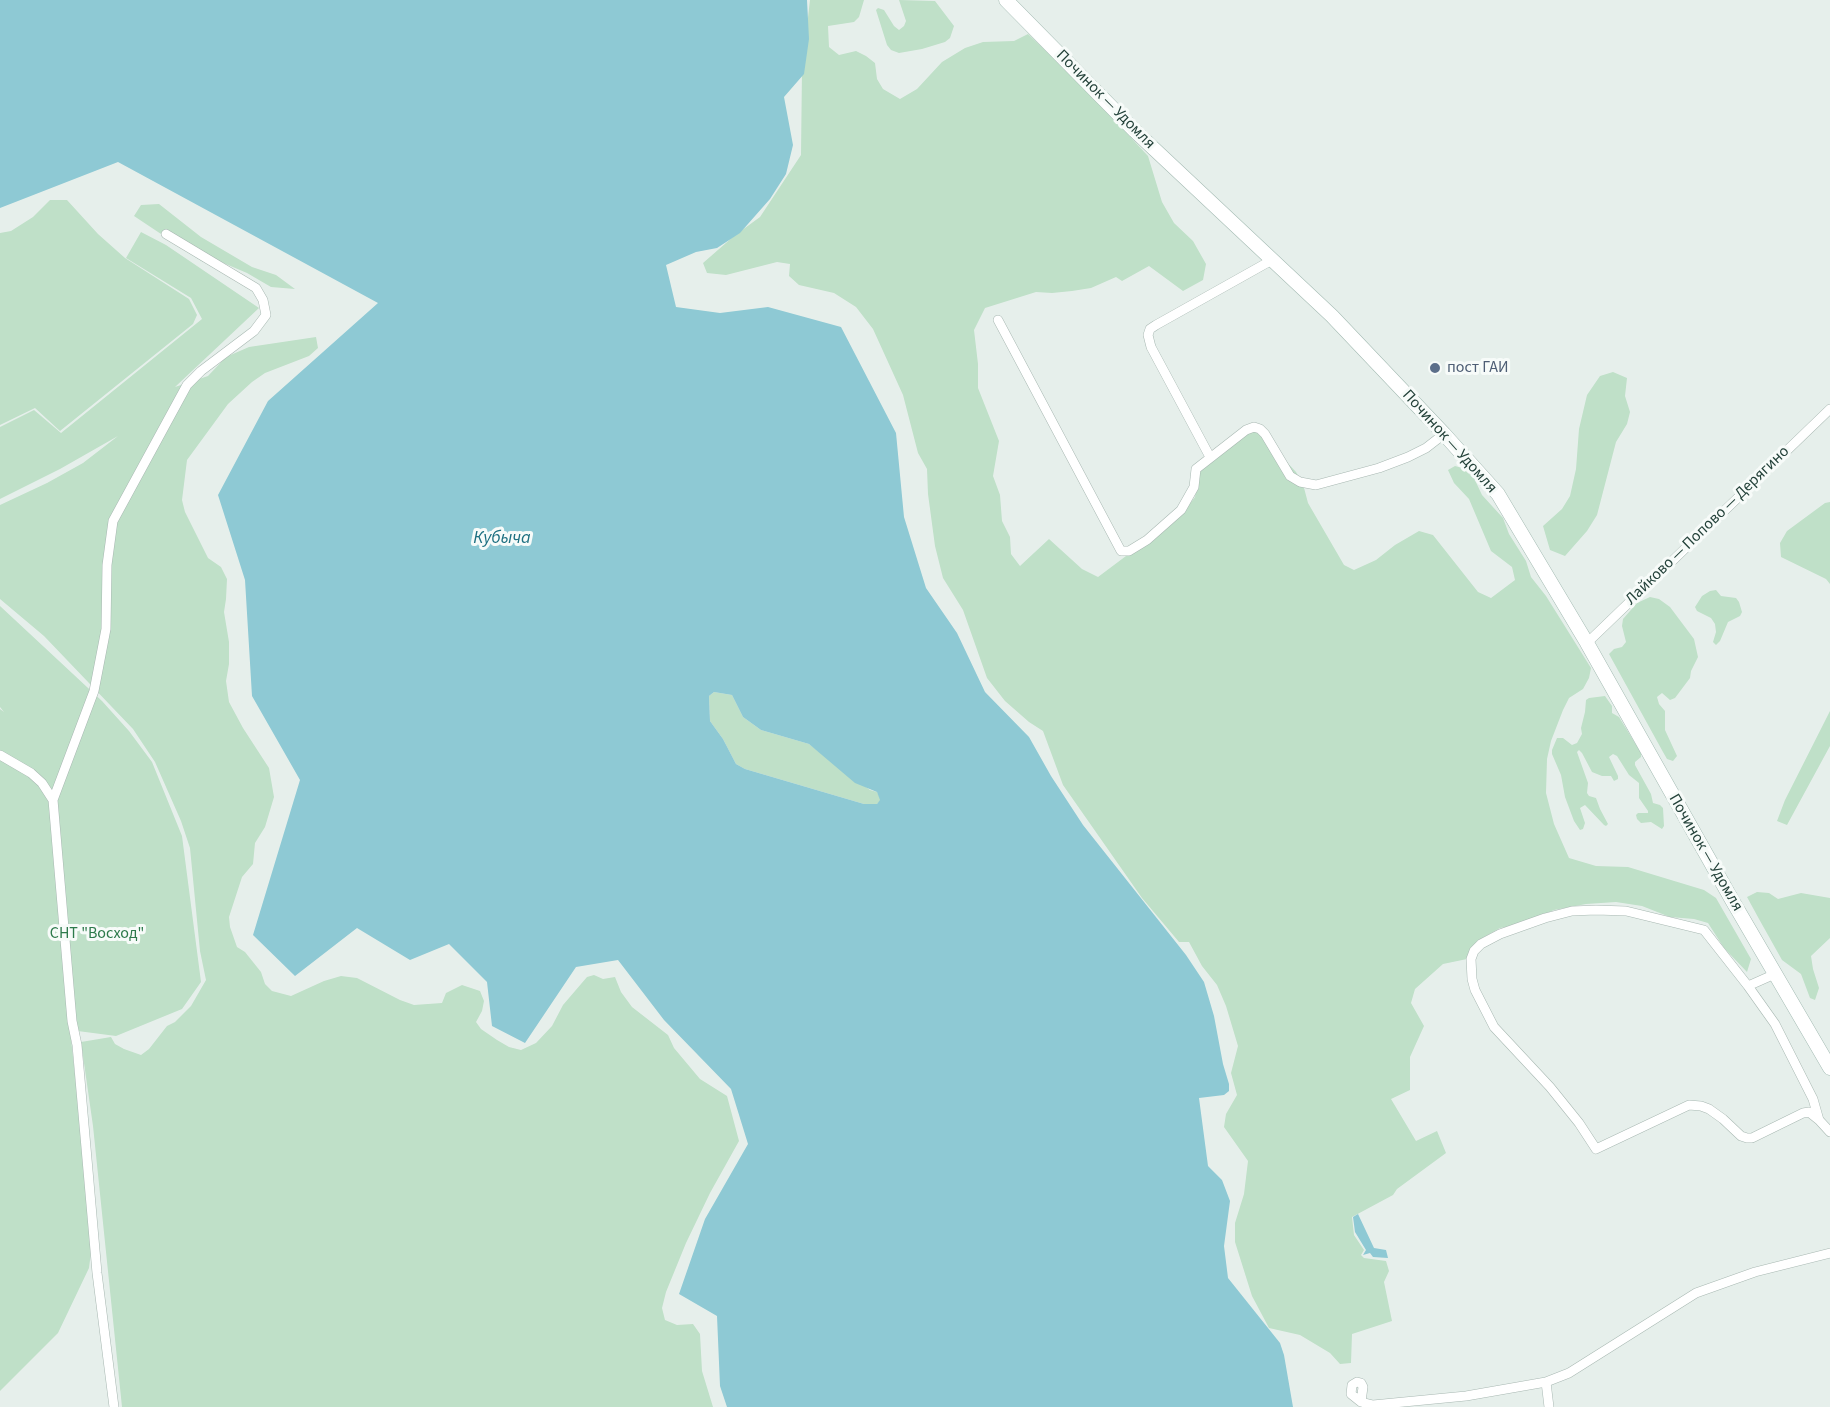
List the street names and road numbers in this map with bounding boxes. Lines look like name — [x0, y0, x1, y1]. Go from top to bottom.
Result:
street label: Починок — Удомля — [1051, 46, 1159, 154]
street label: Починок — Удомля — [1398, 386, 1500, 498]
street label: Лайково — Попово — Дерягино — [1622, 442, 1794, 610]
street label: Починок — Удомля — [1664, 791, 1746, 915]

